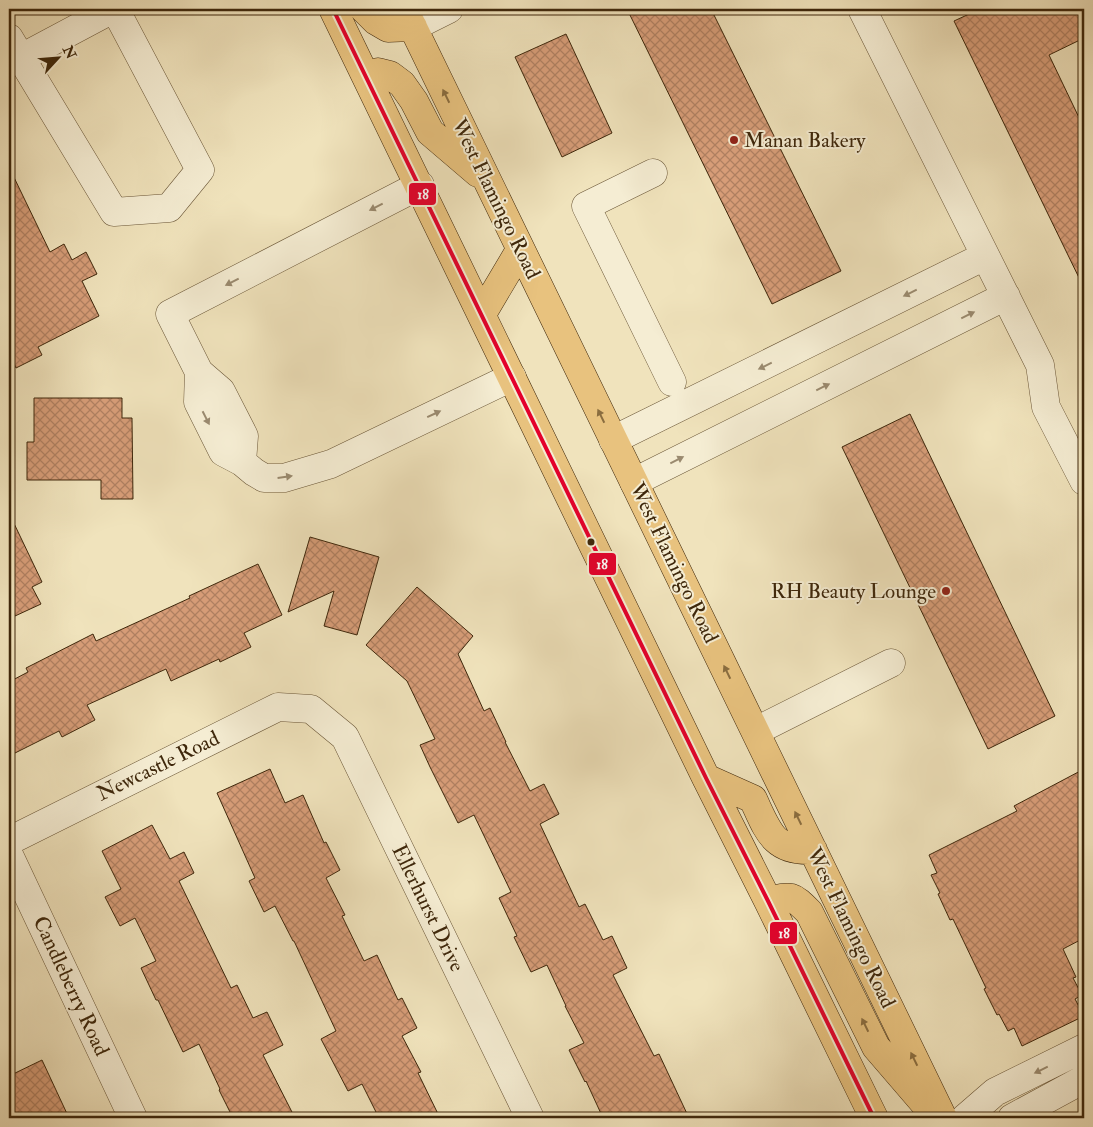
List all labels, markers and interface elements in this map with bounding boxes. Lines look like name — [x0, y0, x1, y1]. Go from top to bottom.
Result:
north arrow — [32, 32, 82, 82]
text: N — [58, 42, 80, 62]
one-way arrow — [442, 89, 450, 103]
street label: West Flamingo Road — [445, 113, 547, 284]
place label: Manan Bakery — [744, 127, 866, 154]
marker: Manan Bakery — [728, 134, 740, 146]
line badge: 18 — [408, 182, 437, 206]
text: 18 — [417, 186, 429, 203]
one-way arrow — [369, 203, 384, 211]
one-way arrow — [225, 278, 239, 286]
one-way arrow — [903, 289, 918, 298]
one-way arrow — [961, 311, 975, 319]
one-way arrow — [758, 362, 772, 370]
one-way arrow — [815, 383, 830, 392]
one-way arrow — [597, 409, 605, 423]
one-way arrow — [427, 410, 442, 419]
one-way arrow — [202, 411, 210, 426]
one-way arrow — [670, 456, 684, 464]
one-way arrow — [277, 473, 293, 481]
street label: West Flamingo Road — [623, 477, 725, 648]
unlabelled marker — [586, 537, 596, 547]
line badge: 18 — [588, 552, 617, 576]
text: 18 — [596, 556, 608, 573]
place label: RH Beauty Lounge — [771, 578, 936, 605]
marker: RH Beauty Lounge — [940, 585, 952, 597]
one-way arrow — [722, 664, 731, 679]
street label: Newcastle Road — [92, 724, 224, 807]
one-way arrow — [793, 811, 801, 825]
street label: Ellerhurst Drive — [386, 840, 471, 976]
street label: West Flamingo Road — [800, 842, 902, 1013]
street label: Candleberry Road — [27, 912, 116, 1061]
line badge: 18 — [769, 921, 798, 945]
text: 18 — [778, 925, 790, 942]
one-way arrow — [861, 1018, 869, 1032]
one-way arrow — [910, 1051, 918, 1066]
one-way arrow — [1033, 1066, 1048, 1074]

